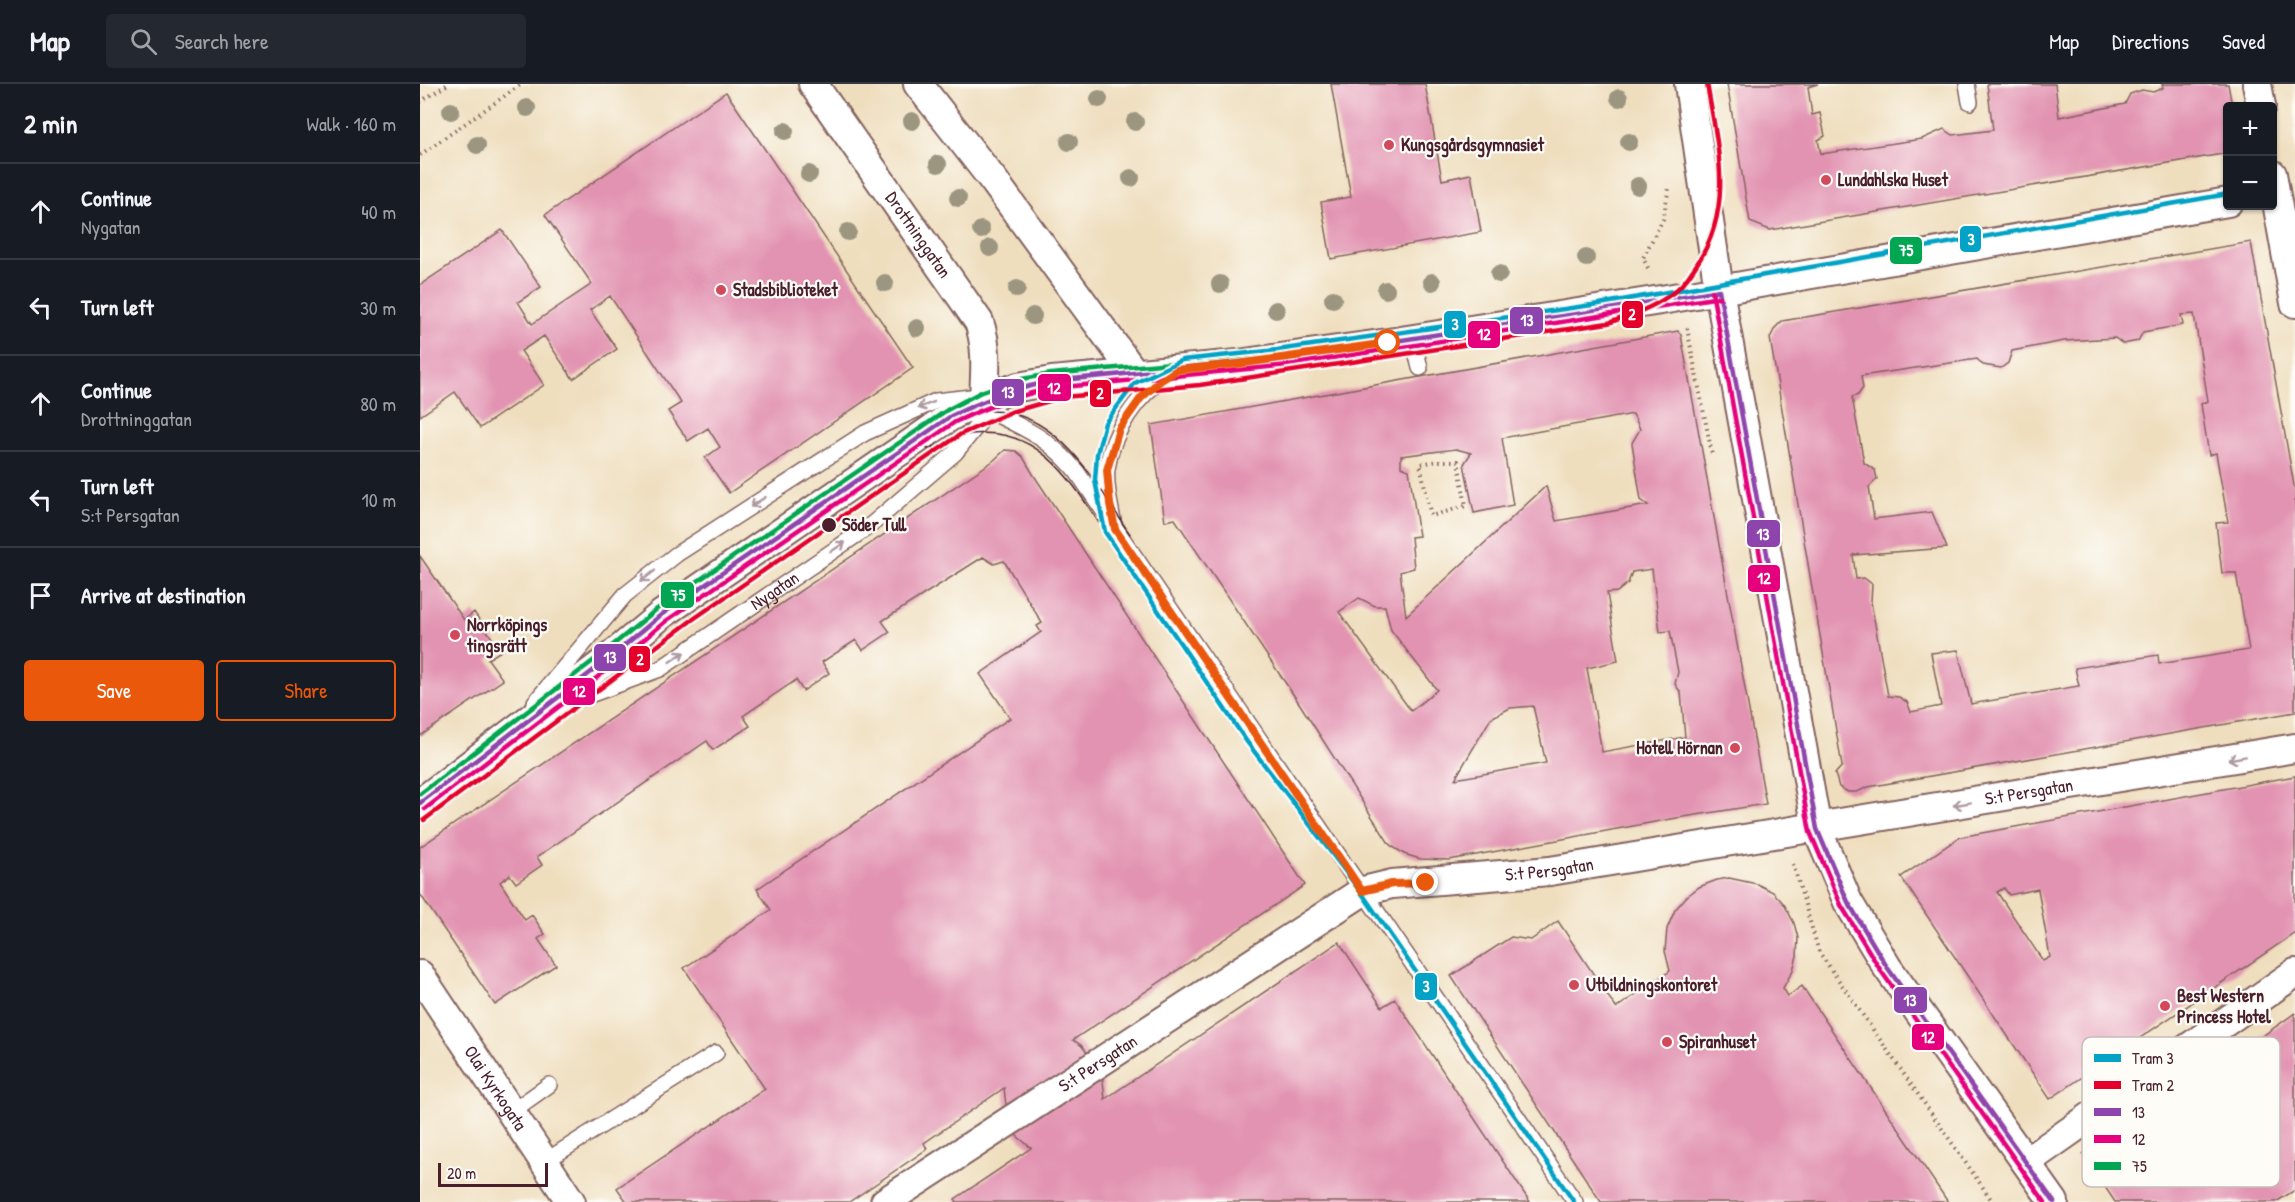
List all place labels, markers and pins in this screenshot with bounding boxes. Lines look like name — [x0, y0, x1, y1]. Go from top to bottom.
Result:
place label: Kungsgårdsgymnasiet — [1401, 132, 1545, 158]
marker: Kungsgårdsgymnasiet — [1382, 138, 1396, 152]
place label: Lundahlska Huset — [1838, 167, 1949, 192]
marker: Lundahlska Huset — [1819, 173, 1833, 187]
place label: Stadsbiblioteket — [733, 277, 838, 302]
marker: Stadsbiblioteket — [714, 283, 728, 297]
place label: Söder Tull — [842, 512, 907, 537]
marker: Söder Tull — [820, 516, 838, 534]
place label: Norrköpings tingsrätt — [466, 612, 547, 659]
marker: Norrköpings tingsrätt — [448, 628, 462, 642]
place label: Hotell Hörnan — [1636, 735, 1723, 760]
marker: Hotell Hörnan — [1728, 741, 1742, 755]
place label: Utbildningskontoret — [1586, 972, 1718, 998]
marker: Utbildningskontoret — [1567, 978, 1581, 992]
place label: Best Western Princess Hotel — [2177, 983, 2272, 1029]
marker: Best Western Princess Hotel — [2158, 999, 2172, 1013]
place label: Spiranhuset — [1679, 1029, 1757, 1055]
marker: Spiranhuset — [1660, 1035, 1674, 1049]

